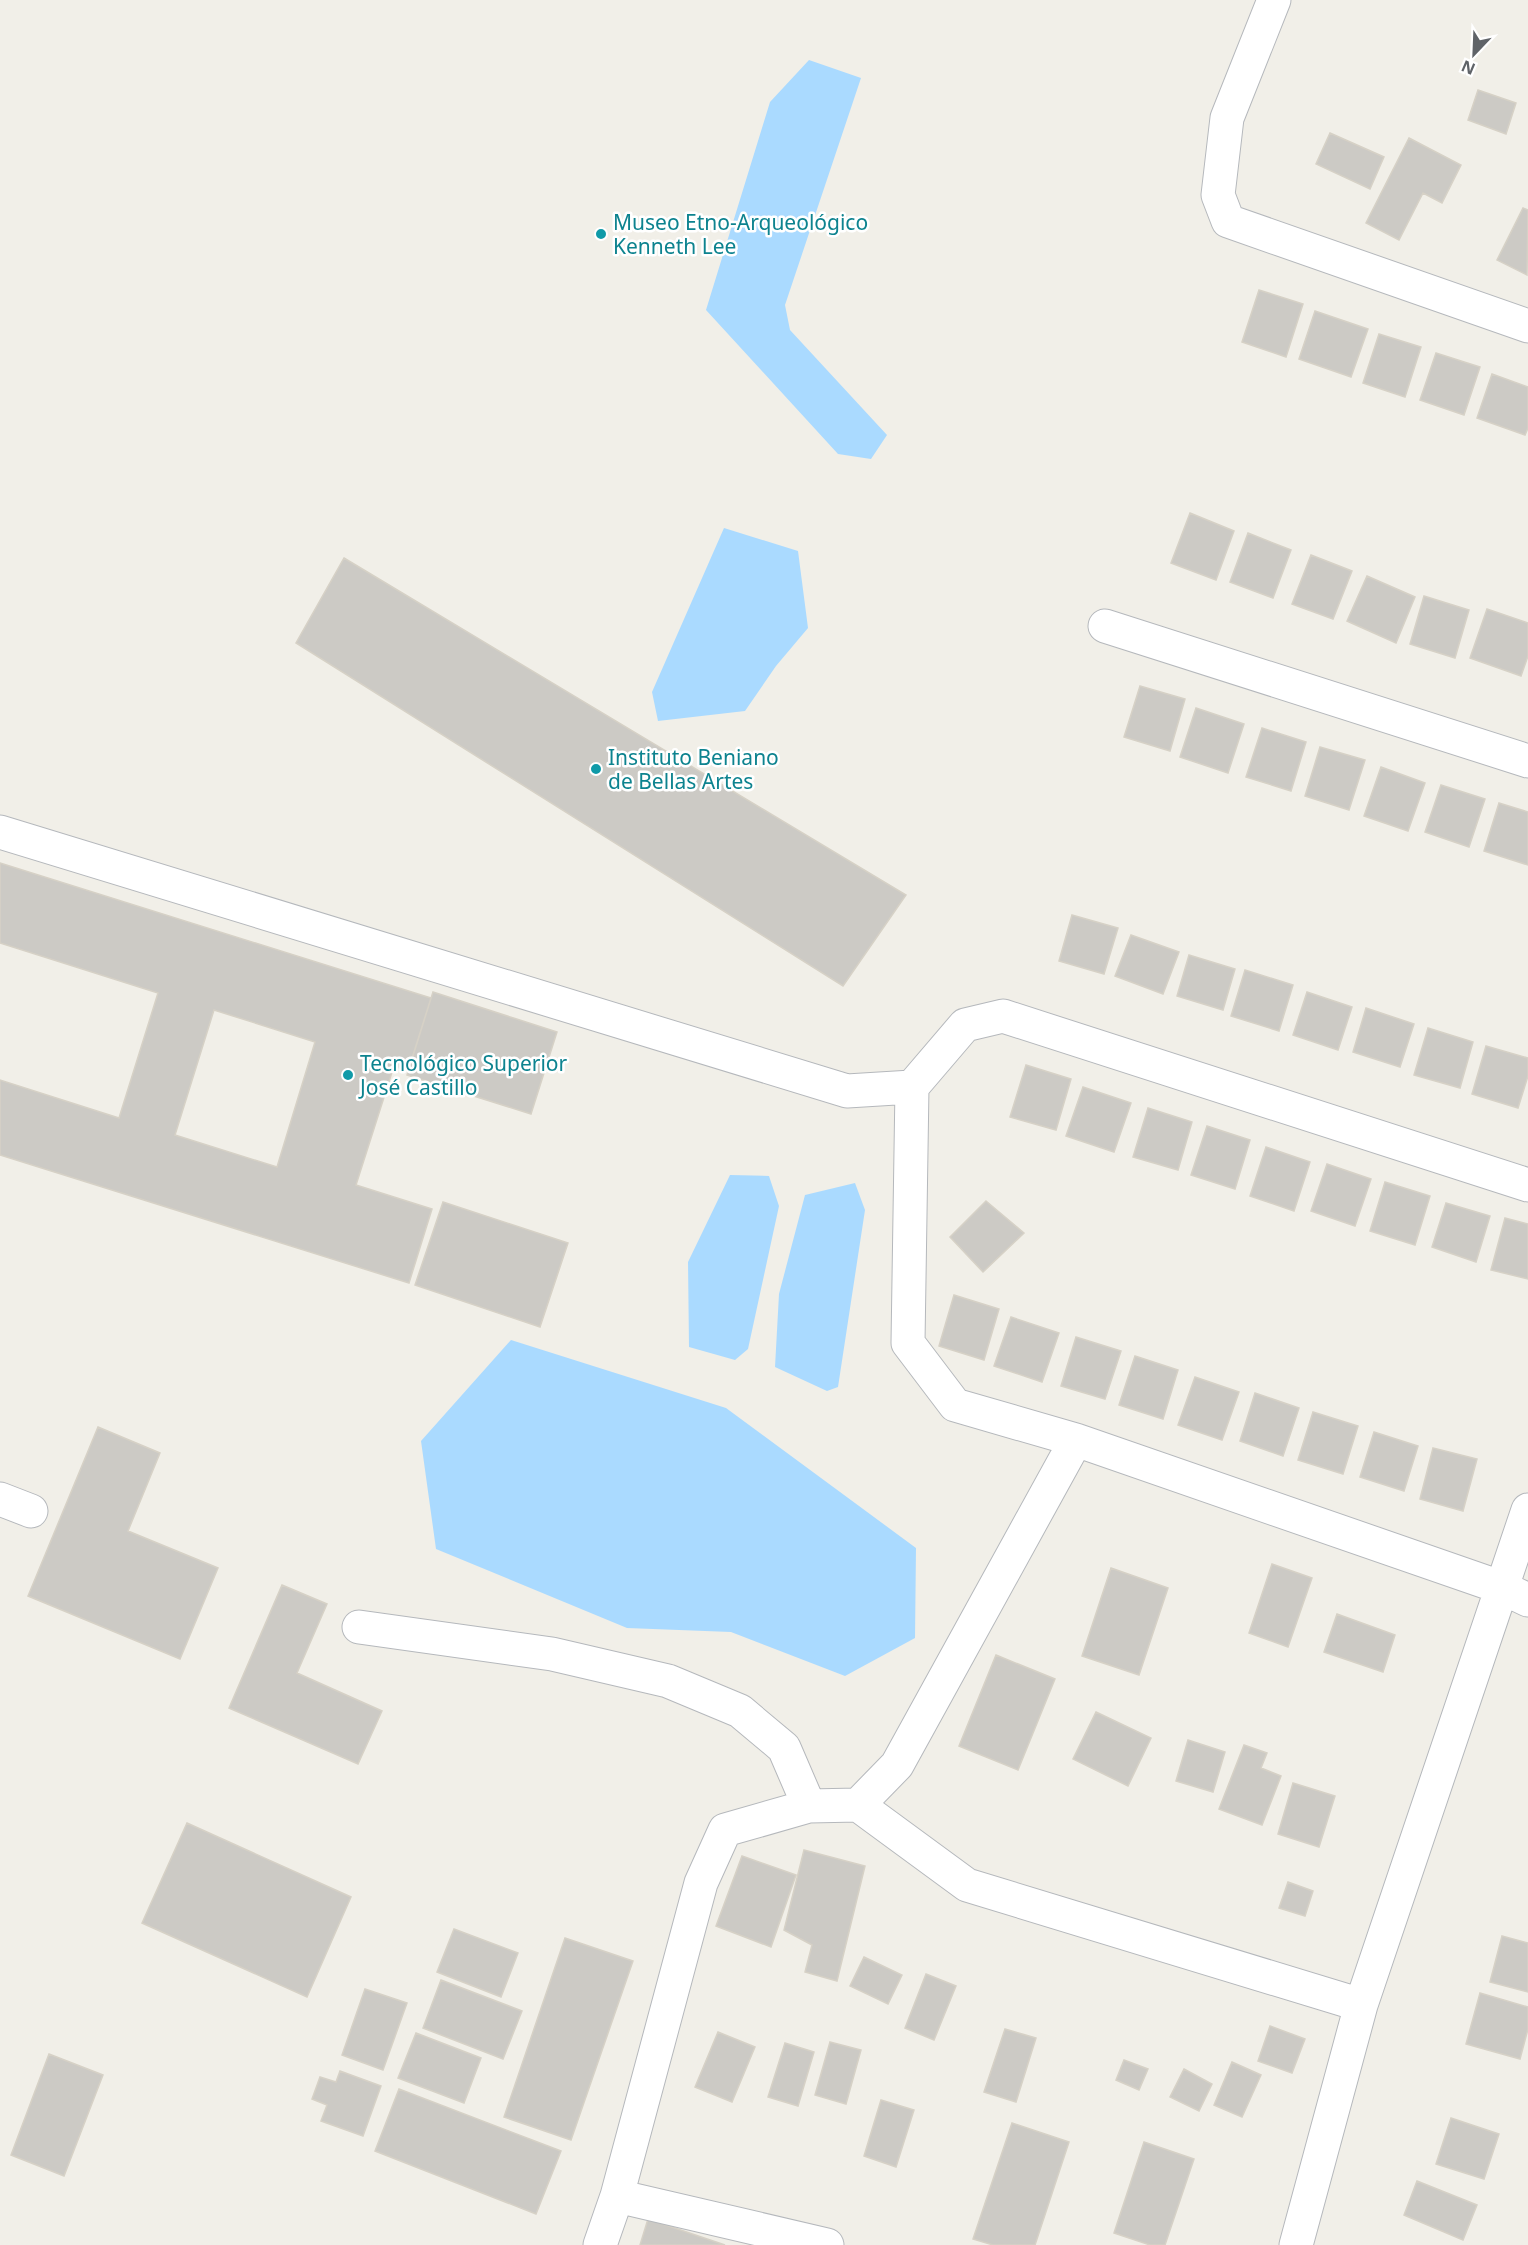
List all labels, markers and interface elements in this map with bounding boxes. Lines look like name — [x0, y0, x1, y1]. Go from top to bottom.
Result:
north arrow — [1444, 24, 1504, 84]
text: N — [1458, 55, 1478, 80]
place label: Museo Etno-Arqueológico Kenneth Lee — [613, 208, 868, 260]
marker: Museo Etno-Arqueológico Kenneth Lee — [594, 227, 608, 241]
place label: Instituto Beniano de Bellas Artes — [608, 743, 779, 795]
marker: Instituto Beniano de Bellas Artes — [589, 762, 603, 776]
place label: Tecnológico Superior José Castillo — [358, 1049, 568, 1101]
marker: Tecnológico Superior José Castillo — [341, 1068, 355, 1082]

